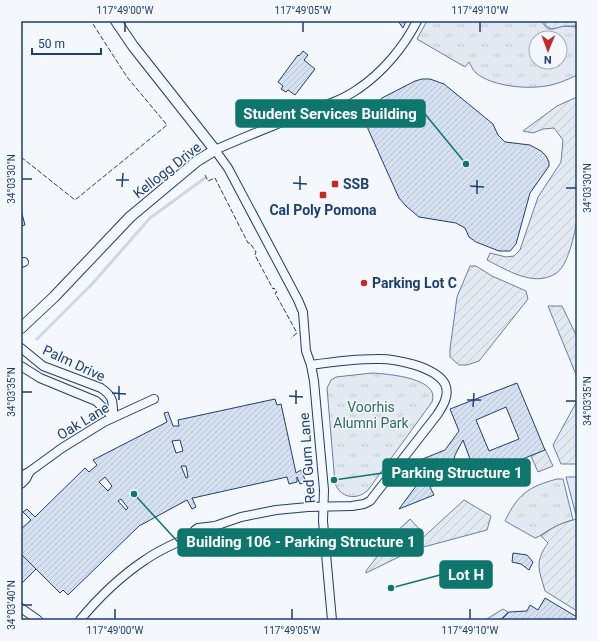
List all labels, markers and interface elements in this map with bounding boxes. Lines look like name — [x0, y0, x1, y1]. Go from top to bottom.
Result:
text: 117°49'00"W — [97, 5, 154, 16]
text: 117°49'05"W — [275, 5, 332, 16]
text: 117°49'10"W — [452, 5, 509, 16]
scale bar — [32, 30, 101, 56]
north arrow — [528, 30, 568, 70]
text: 50 m — [38, 37, 65, 51]
text: N — [544, 53, 552, 66]
callout: Student Services Building — [236, 100, 425, 127]
text: Student Services Building — [243, 105, 417, 123]
street label: Kellogg Drive — [130, 139, 204, 201]
text: 34°03'30"N — [6, 154, 17, 204]
text: 34°03'30"N — [582, 163, 593, 213]
place label: SSB — [343, 176, 369, 192]
marker: SSB — [330, 179, 340, 189]
marker: Cal Poly Pomona — [318, 190, 328, 200]
place label: Cal Poly Pomona — [269, 202, 377, 218]
place label: Parking Lot C — [372, 275, 457, 291]
marker: Parking Lot C — [359, 278, 369, 288]
street label: Palm Drive — [40, 342, 108, 384]
text: 34°03'35"N — [6, 367, 17, 417]
text: 34°03'35"N — [582, 376, 593, 426]
street label: Oak Lane — [54, 399, 112, 443]
park label: Voorhis Alumni Park — [333, 399, 410, 431]
street label: Red Gum Lane — [296, 412, 318, 504]
callout: Parking Structure 1 — [383, 459, 530, 486]
text: Parking Structure 1 — [391, 464, 523, 482]
callout: Building 106 - Parking Structure 1 — [178, 529, 423, 556]
text: Building 106 - Parking Structure 1 — [186, 533, 416, 551]
callout: Lot H — [440, 561, 492, 588]
text: Lot H — [448, 566, 484, 584]
text: 34°03'40"N — [6, 580, 17, 630]
text: 117°49'00"W — [87, 625, 144, 636]
text: 117°49'05"W — [264, 625, 321, 636]
text: 117°49'10"W — [442, 625, 499, 636]

